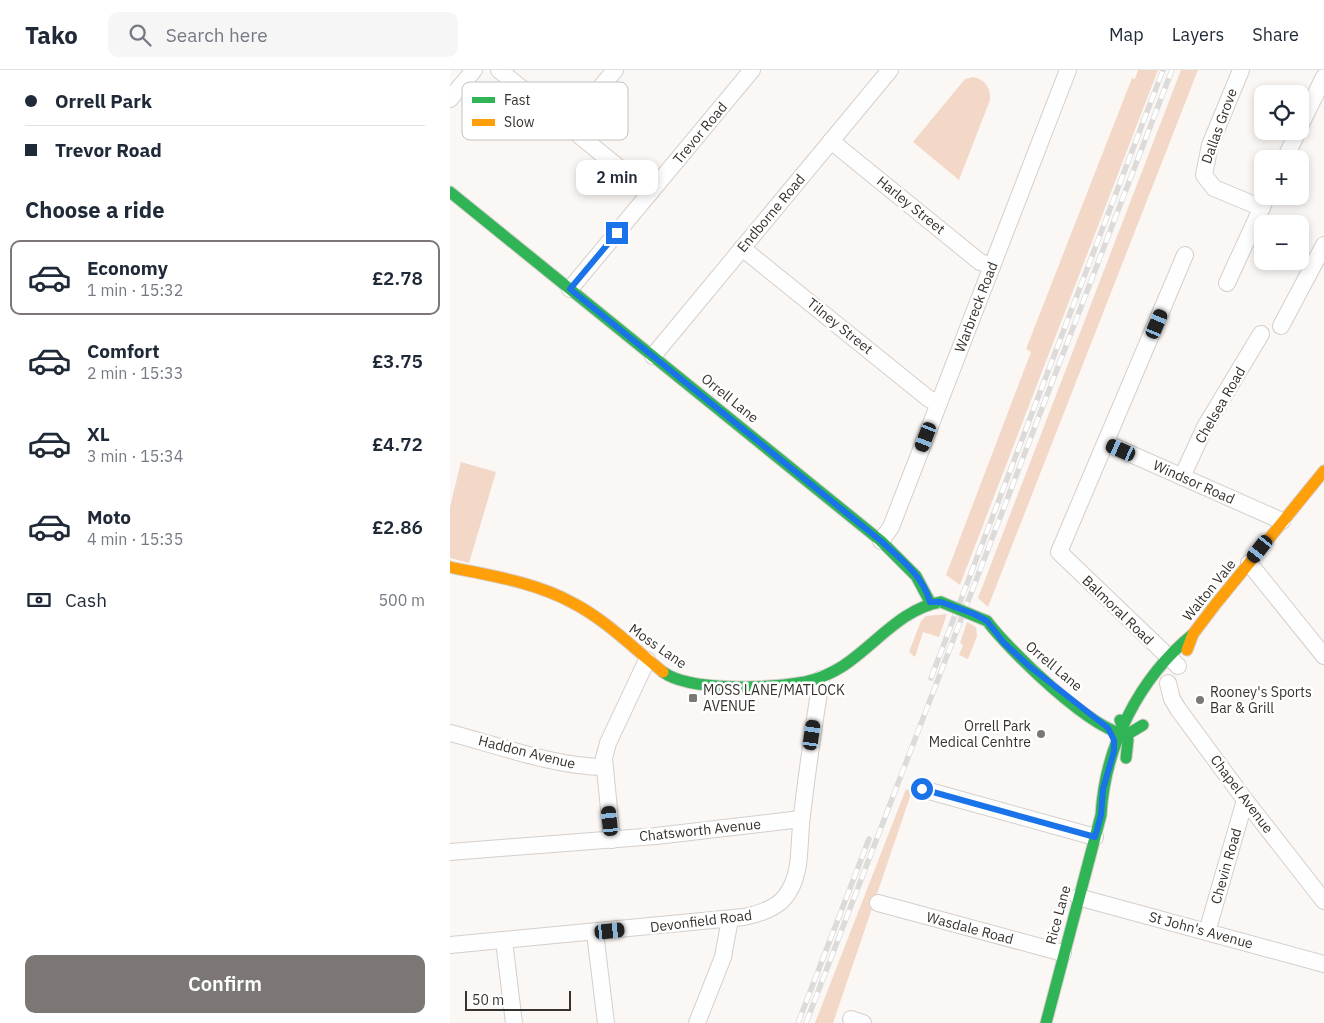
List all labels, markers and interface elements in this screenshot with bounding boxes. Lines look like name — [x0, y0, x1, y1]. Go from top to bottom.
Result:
search box — [108, 12, 458, 57]
text: Tako — [25, 19, 78, 51]
icon: search — [126, 21, 154, 49]
text: Search here — [166, 23, 268, 47]
text: Map — [1109, 23, 1144, 46]
text: Layers — [1172, 23, 1224, 46]
text: Share — [1252, 23, 1299, 46]
legend — [462, 82, 628, 140]
map controls — [1254, 85, 1309, 270]
button: locate — [1254, 85, 1309, 140]
street label: Dallas Grove — [1197, 86, 1241, 166]
text: Orrell Park — [55, 89, 152, 113]
text: Fast — [504, 91, 530, 109]
street label: Trevor Road — [669, 98, 731, 168]
text: Slow — [504, 113, 535, 131]
text: Trevor Road — [55, 138, 162, 162]
button: + — [1254, 150, 1309, 205]
callout: 2 min — [576, 160, 658, 196]
text: 2 min — [596, 167, 638, 187]
street label: Endborne Road — [733, 170, 809, 256]
street label: Harley Street — [873, 172, 949, 238]
text: Choose a ride — [25, 195, 165, 224]
button: − — [1254, 215, 1309, 270]
route end — [606, 222, 628, 244]
icon: car — [27, 255, 72, 300]
text: Economy — [87, 256, 168, 280]
street label: Warbreck Road — [950, 259, 1002, 355]
text: £2.78 — [372, 266, 423, 290]
text: 1 min · 15:32 — [87, 280, 183, 300]
street label: Tilney Street — [803, 294, 877, 358]
car — [1144, 307, 1169, 341]
icon: car — [27, 338, 72, 383]
text: Comfort — [87, 339, 160, 363]
text: £3.75 — [372, 349, 423, 373]
text: 2 min · 15:33 — [87, 363, 183, 383]
street label: Chelsea Road — [1191, 363, 1249, 447]
street label: Orrell Lane — [698, 369, 763, 427]
car — [913, 420, 938, 454]
icon: car — [27, 421, 72, 466]
text: XL — [87, 422, 110, 446]
text: £4.72 — [372, 432, 423, 456]
car — [1104, 437, 1137, 463]
text: 3 min · 15:34 — [87, 446, 183, 466]
street label: Windsor Road — [1150, 456, 1238, 508]
icon: car — [27, 504, 72, 549]
text: Moto — [87, 505, 131, 529]
text: £2.86 — [372, 515, 423, 539]
text: 4 min · 15:35 — [87, 529, 183, 549]
car — [1244, 533, 1275, 565]
street label: Walton Vale — [1179, 555, 1240, 625]
street label: Balmoral Road — [1079, 571, 1157, 649]
icon: cash — [25, 586, 53, 614]
text: Cash — [65, 588, 107, 612]
text: 500 m — [378, 590, 425, 610]
street label: Moss Lane — [626, 620, 691, 673]
street label: Orrell Lane — [1022, 637, 1086, 695]
place label: MOSS LANE/MATLOCK AVENUE — [703, 681, 845, 715]
place label: Rooney's Sports Bar & Grill — [1210, 683, 1312, 717]
marker: MOSS LANE/MATLOCK AVENUE — [687, 692, 699, 704]
marker: Rooney's Sports Bar & Grill — [1194, 694, 1206, 706]
place label: Orrell Park Medical Cenhtre — [929, 717, 1032, 751]
car — [802, 719, 821, 751]
marker: Orrell Park Medical Cenhtre — [1035, 728, 1047, 740]
street label: Haddon Avenue — [477, 731, 578, 773]
street label: Chapel Avenue — [1207, 751, 1278, 837]
route start — [911, 778, 933, 800]
car — [600, 805, 619, 837]
street label: Chatsworth Avenue — [638, 815, 762, 845]
street label: Chevin Road — [1207, 826, 1245, 906]
street label: Rice Lane — [1041, 883, 1075, 947]
street label: Devonfield Road — [649, 906, 753, 936]
street label: St John's Avenue — [1147, 907, 1255, 953]
street label: Wasdale Road — [925, 908, 1015, 948]
car — [594, 922, 625, 940]
button: Confirm — [25, 955, 425, 1013]
scale bar — [465, 988, 571, 1011]
text: 50 m — [472, 991, 504, 1009]

